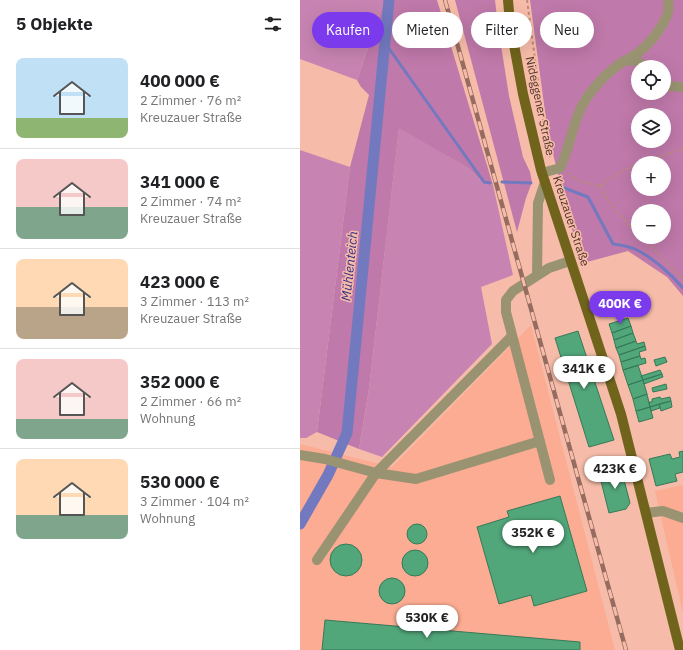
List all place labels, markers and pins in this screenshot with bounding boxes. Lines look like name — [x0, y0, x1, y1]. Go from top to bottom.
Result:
pin: 400K € — [587, 291, 653, 325]
pin: 341K € — [551, 356, 617, 390]
pin: 423K € — [582, 456, 648, 490]
pin: 352K € — [500, 520, 566, 554]
pin: 530K € — [394, 605, 460, 639]

